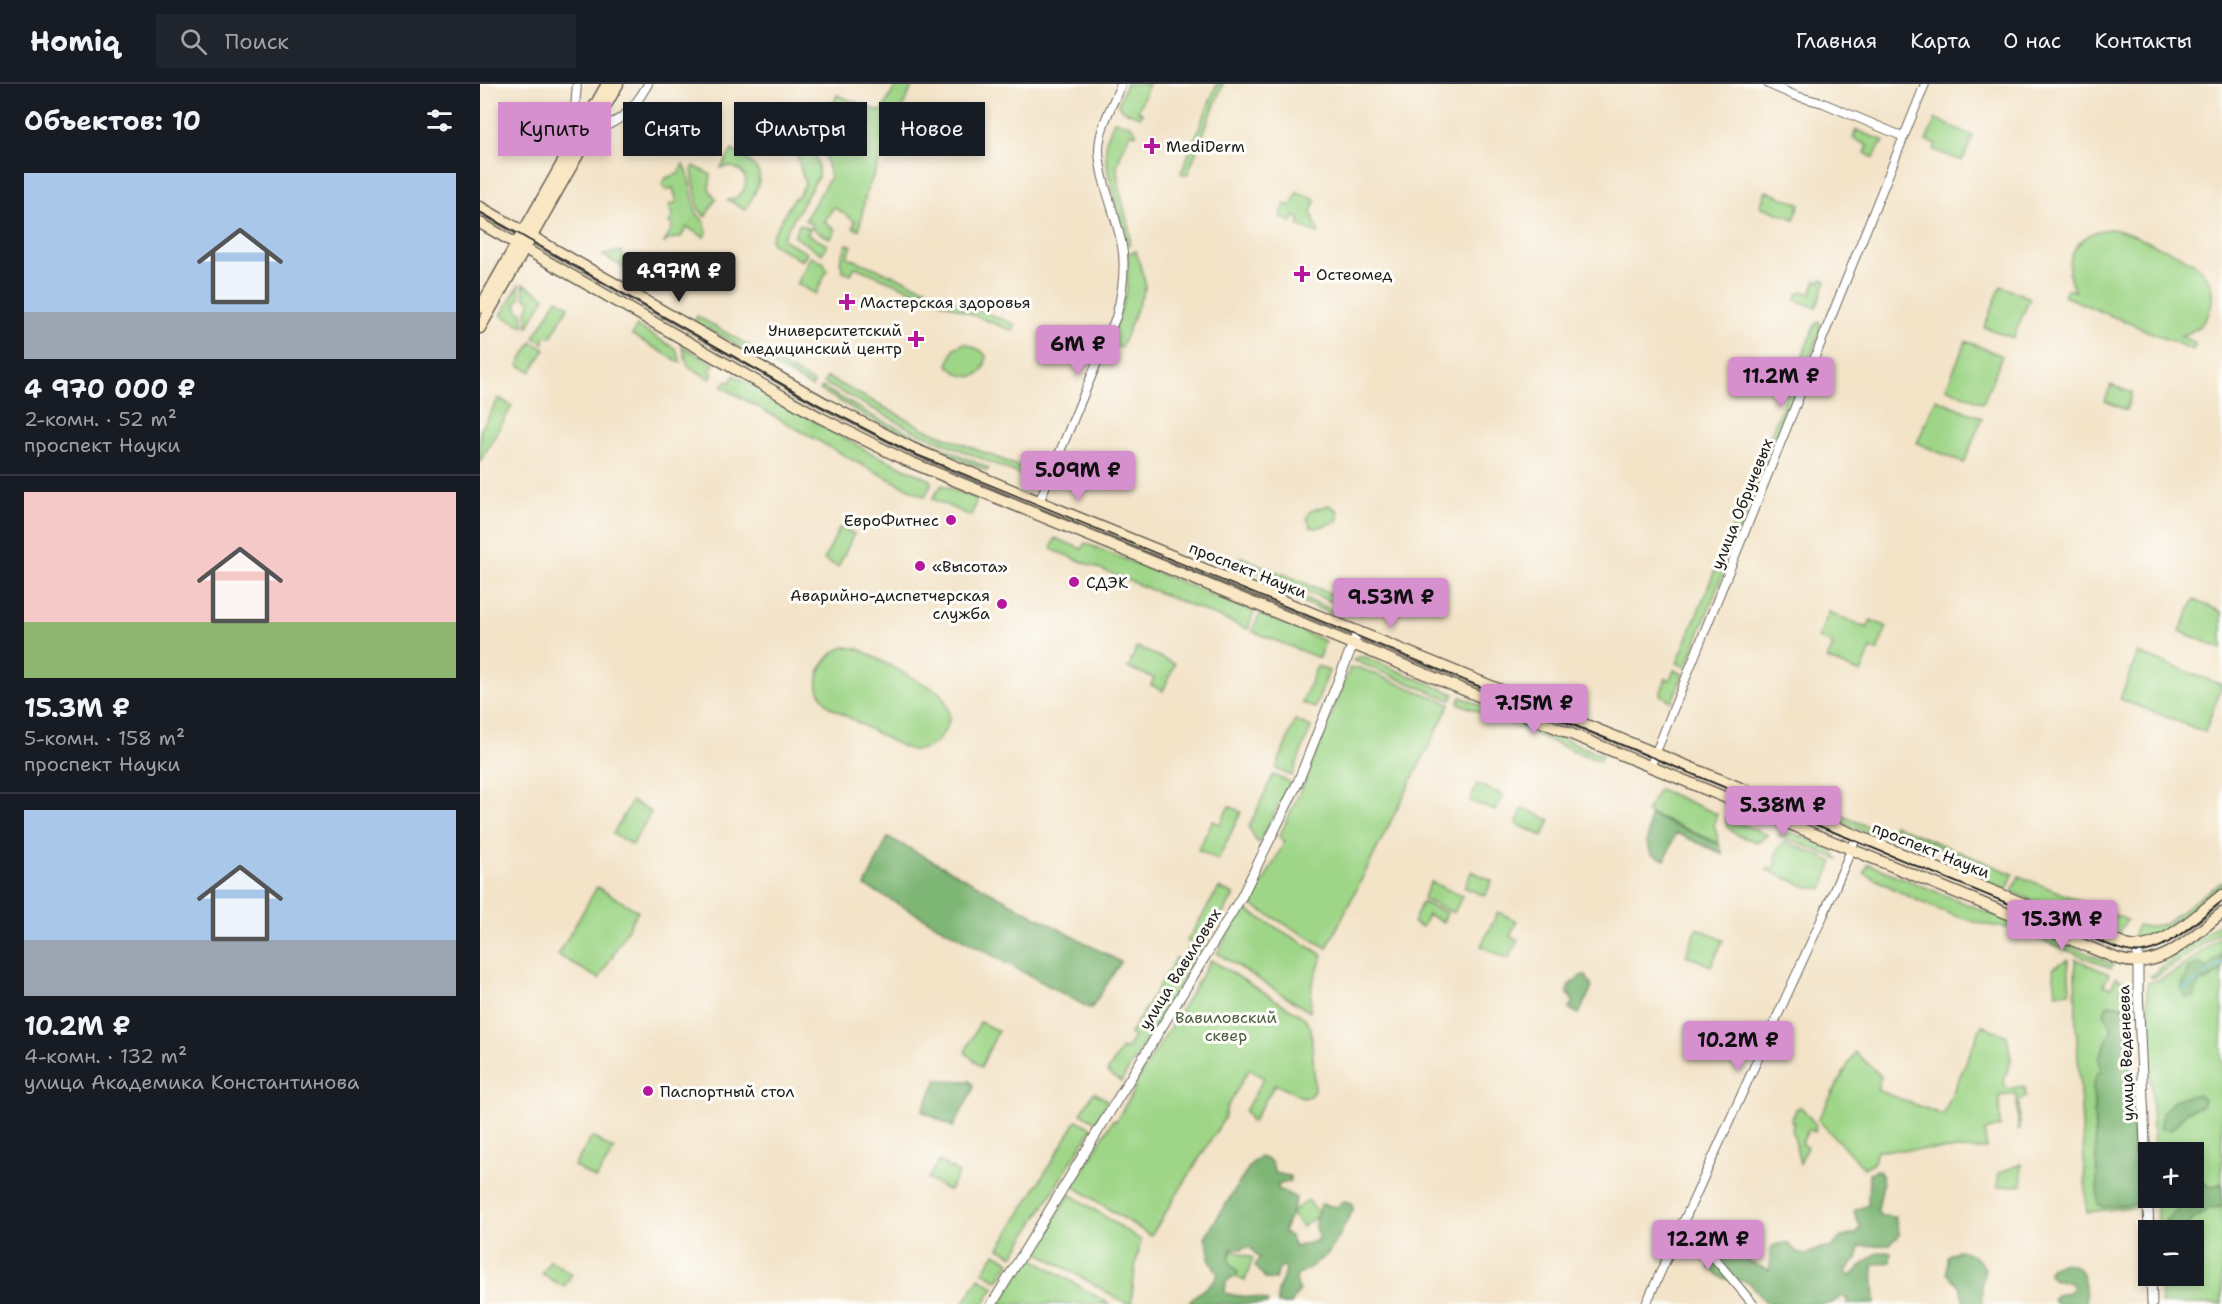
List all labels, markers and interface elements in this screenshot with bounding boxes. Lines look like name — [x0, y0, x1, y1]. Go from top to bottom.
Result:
search box — [156, 14, 576, 68]
text: Homiq — [30, 22, 120, 60]
icon: search — [177, 25, 210, 58]
text: Поиск — [225, 27, 289, 56]
text: Главная — [1796, 27, 1877, 55]
text: Карта — [1910, 27, 1970, 55]
text: О нас — [2003, 27, 2061, 55]
text: Контакты — [2094, 27, 2192, 55]
chip: Купить — [498, 102, 611, 156]
chip: Снять — [623, 102, 722, 156]
chip: Фильтры — [734, 102, 867, 156]
chip: Новое — [879, 102, 985, 156]
text: Объектов: 10 — [24, 103, 201, 138]
icon: filters — [423, 104, 456, 137]
place label: MediDerm — [1166, 136, 1245, 157]
marker: MediDerm — [1143, 137, 1161, 155]
icon: home — [186, 212, 294, 320]
pin: 4.97M ₽ — [624, 252, 734, 303]
text: 4.97M ₽ — [636, 258, 722, 284]
place label: Остеомед — [1316, 264, 1393, 285]
marker: Остеомед — [1293, 265, 1311, 283]
place label: Мастерская здоровья — [860, 292, 1030, 313]
marker: Мастерская здоровья — [838, 293, 856, 311]
place label: Университетский медицинский центр — [743, 320, 902, 359]
pin: 6M ₽ — [1042, 325, 1114, 376]
marker: Университетский медицинский центр — [907, 330, 925, 348]
text: 6M ₽ — [1050, 331, 1106, 357]
pin: 11.2M ₽ — [1726, 357, 1836, 408]
text: 11.2M ₽ — [1742, 363, 1820, 389]
text: 4 970 000 ₽ — [24, 371, 196, 406]
text: 2-комн. · 52 m² — [24, 406, 177, 432]
text: проспект Науки — [24, 432, 180, 458]
street label: улица Обручевых — [1706, 435, 1778, 573]
pin: 5.09M ₽ — [1023, 451, 1133, 502]
text: 5.09M ₽ — [1035, 457, 1121, 483]
place label: ЕвроФитнес — [844, 510, 939, 531]
marker: ЕвроФитнес — [944, 513, 958, 527]
icon: home — [186, 531, 294, 639]
street label: проспект Науки — [1186, 537, 1310, 603]
place label: «Высота» — [932, 556, 1008, 577]
marker: «Высота» — [913, 559, 927, 573]
place label: СДЭК — [1086, 572, 1129, 593]
marker: СДЭК — [1067, 575, 1081, 589]
pin: 9.53M ₽ — [1336, 578, 1446, 629]
text: 9.53M ₽ — [1347, 584, 1435, 610]
place label: Аварийно-диспетчерская служба — [790, 585, 990, 624]
marker: Аварийно-диспетчерская служба — [995, 597, 1009, 611]
pin: 7.15M ₽ — [1479, 684, 1589, 735]
text: 15.3M ₽ — [24, 690, 130, 725]
text: 7.15M ₽ — [1494, 690, 1574, 716]
text: 5-комн. · 158 m² — [24, 725, 185, 751]
text: проспект Науки — [24, 751, 180, 777]
pin: 5.38M ₽ — [1728, 786, 1838, 837]
text: 5.38M ₽ — [1740, 792, 1826, 818]
street label: проспект Науки — [1869, 817, 1993, 883]
icon: home — [186, 849, 294, 957]
pin: 15.3M ₽ — [2007, 900, 2117, 951]
street label: улица Вавиловых — [1134, 904, 1226, 1034]
text: 15.3M ₽ — [2021, 906, 2103, 932]
street label: улица Веденеева — [2113, 985, 2139, 1121]
park label: Вавиловский сквер — [1175, 1007, 1277, 1046]
text: 10.2M ₽ — [24, 1008, 131, 1043]
pin: 10.2M ₽ — [1683, 1021, 1793, 1072]
text: 10.2M ₽ — [1697, 1027, 1779, 1053]
text: 4-комн. · 132 m² — [24, 1043, 187, 1069]
text: улица Академика Константинова — [24, 1069, 359, 1095]
place label: Паспортный стол — [660, 1081, 794, 1102]
marker: Паспортный стол — [641, 1084, 655, 1098]
map controls — [2138, 1142, 2204, 1286]
button: + — [2138, 1142, 2204, 1208]
pin: 12.2M ₽ — [1653, 1220, 1763, 1271]
button: − — [2138, 1220, 2204, 1286]
text: 12.2M ₽ — [1666, 1226, 1750, 1252]

